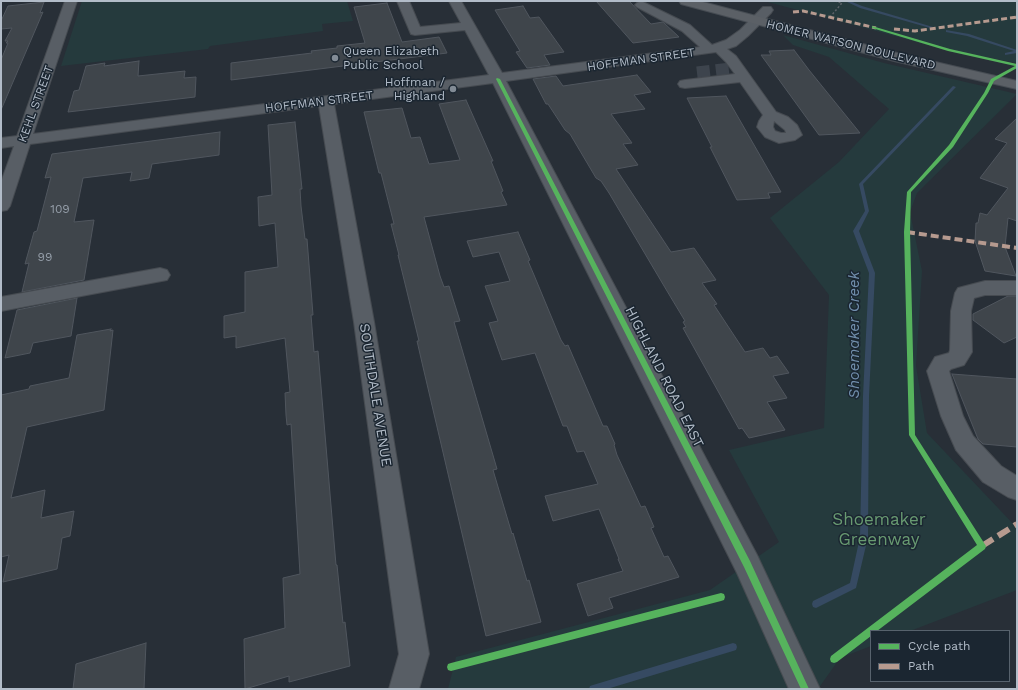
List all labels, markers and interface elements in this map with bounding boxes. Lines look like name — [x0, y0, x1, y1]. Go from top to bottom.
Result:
street label: HOMER WATSON BOULEVARD — [765, 17, 937, 73]
place label: Queen Elizabeth Public School — [343, 44, 439, 72]
street label: HOFFMAN STREET — [586, 45, 696, 75]
marker: Queen Elizabeth Public School — [330, 53, 340, 63]
street label: KEHL STREET — [15, 64, 57, 144]
place label: Hoffman / Highland — [385, 75, 445, 103]
marker: Hoffman / Highland — [448, 84, 458, 94]
street label: HOFFMAN STREET — [264, 88, 374, 116]
house number: 109 — [50, 202, 70, 216]
house number: 99 — [38, 250, 52, 264]
water label: Shoemaker Creek — [846, 271, 864, 399]
street label: HIGHLAND ROAD EAST — [621, 304, 707, 450]
street label: SOUTHDALE AVENUE — [355, 322, 395, 468]
park label: Shoemaker Greenway — [832, 510, 926, 550]
legend — [870, 630, 1010, 682]
text: Cycle path — [908, 639, 970, 653]
text: Path — [908, 659, 934, 673]

